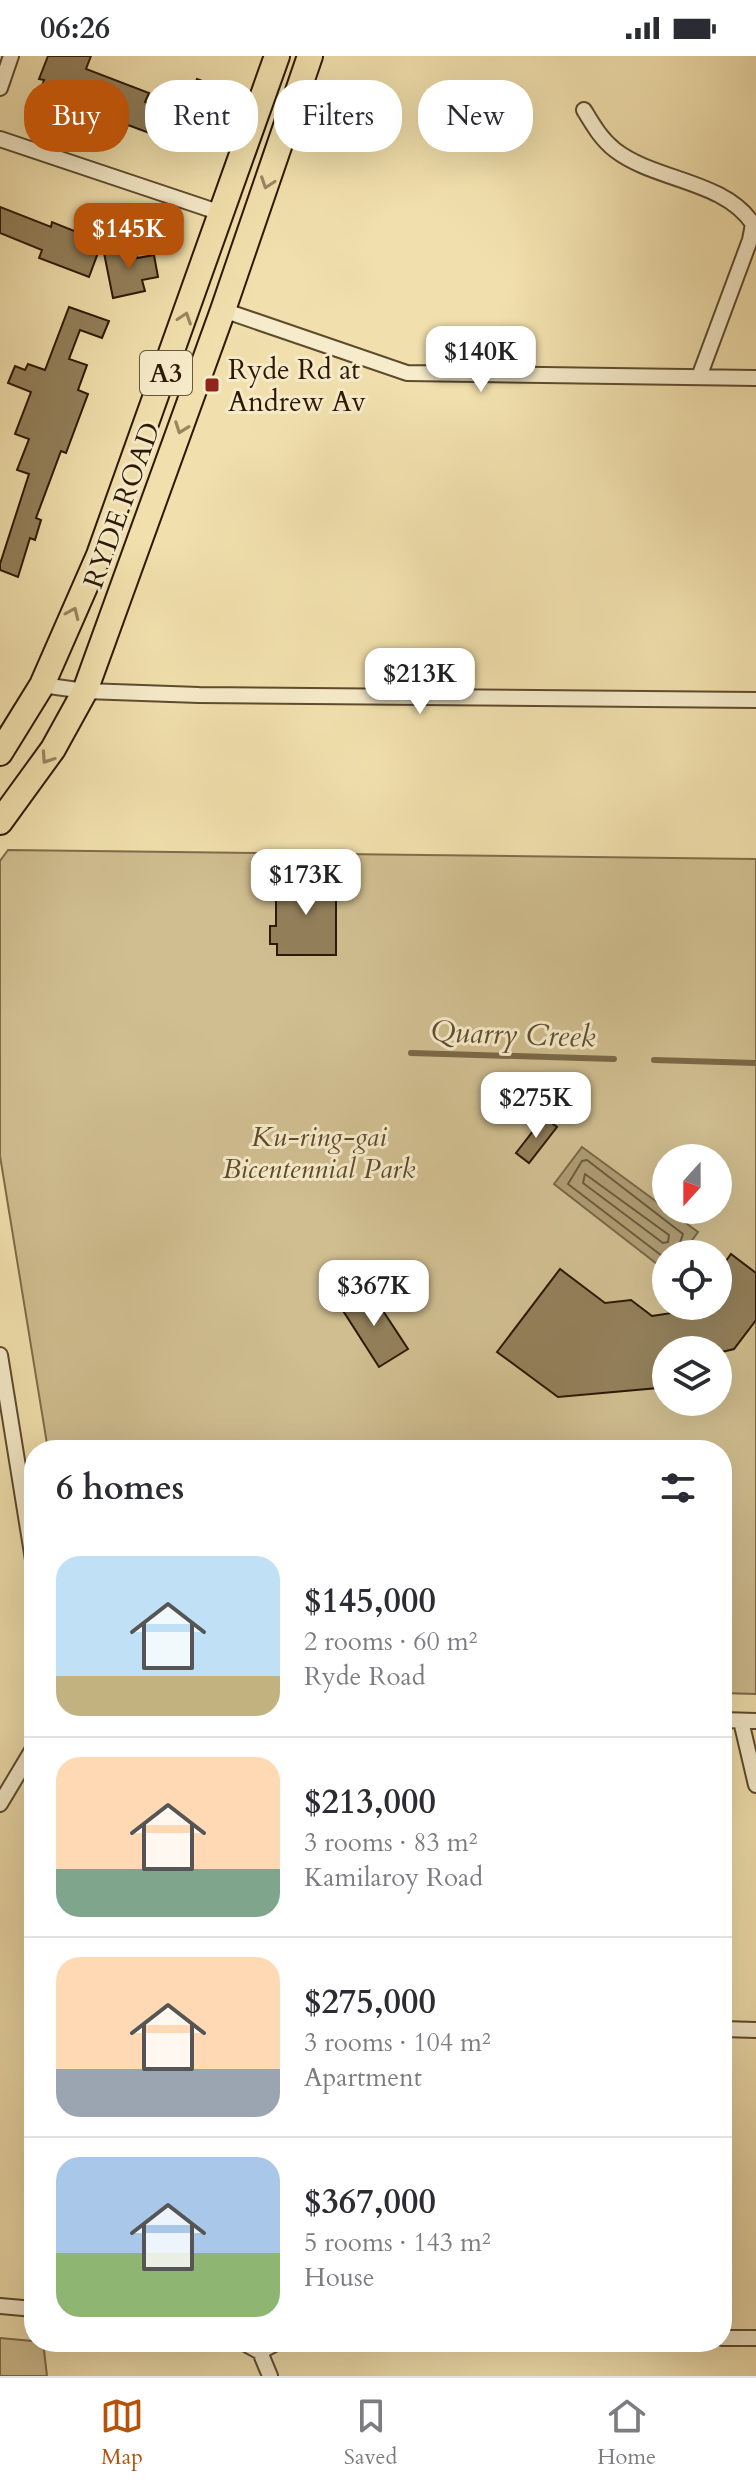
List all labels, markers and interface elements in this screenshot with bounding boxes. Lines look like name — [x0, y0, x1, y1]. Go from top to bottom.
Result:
text: 06:26 — [40, 8, 110, 49]
chip: Buy — [24, 80, 129, 152]
chip: Rent — [145, 80, 258, 152]
chip: Filters — [274, 80, 402, 152]
chip: New — [418, 80, 533, 152]
one-way arrow — [260, 175, 276, 189]
pin: $145K — [73, 203, 185, 271]
text: $145K — [92, 211, 166, 246]
one-way arrow — [175, 312, 191, 326]
pin: $140K — [425, 326, 537, 394]
text: $140K — [444, 334, 518, 369]
road number: A3 — [140, 351, 192, 395]
place label: Ryde Rd at Andrew Av — [228, 351, 367, 421]
marker: Ryde Rd at Andrew Av — [203, 376, 221, 394]
street label: RYDE ROAD — [74, 417, 170, 594]
one-way arrow — [174, 420, 190, 434]
one-way arrow — [63, 607, 79, 622]
pin: $213K — [364, 648, 476, 716]
text: $213K — [383, 656, 457, 691]
one-way arrow — [41, 750, 56, 764]
pin: $173K — [250, 849, 362, 917]
text: $173K — [269, 857, 343, 892]
water label: Quarry Creek — [430, 1011, 596, 1058]
pin: $275K — [480, 1072, 592, 1140]
text: $275K — [499, 1080, 573, 1115]
park label: Ku-ring-gai Bicentennial Park — [223, 1118, 416, 1188]
north arrow — [652, 1144, 732, 1224]
map controls — [652, 1144, 732, 1416]
button: locate — [652, 1240, 732, 1320]
pin: $367K — [318, 1260, 430, 1328]
text: $367K — [337, 1268, 411, 1303]
button: layers — [652, 1336, 732, 1416]
text: 6 homes — [56, 1465, 184, 1511]
icon: filters — [656, 1466, 700, 1510]
text: $145,000 — [304, 1578, 436, 1624]
icon: home — [120, 1588, 216, 1684]
text: 2 rooms · 60 m² — [304, 1624, 477, 1659]
text: Ryde Road — [304, 1659, 426, 1694]
text: $213,000 — [304, 1779, 436, 1825]
icon: home — [120, 1789, 216, 1885]
text: 3 rooms · 83 m² — [304, 1825, 477, 1860]
text: Kamilaroy Road — [304, 1860, 483, 1895]
text: $275,000 — [304, 1979, 436, 2025]
icon: home — [120, 1989, 216, 2085]
text: 3 rooms · 104 m² — [304, 2025, 491, 2060]
text: Apartment — [304, 2060, 422, 2095]
text: $367,000 — [304, 2179, 436, 2225]
icon: home — [120, 2189, 216, 2285]
text: 5 rooms · 143 m² — [304, 2225, 491, 2260]
text: House — [304, 2260, 375, 2295]
tab: Map — [100, 2394, 144, 2472]
tab: Saved — [344, 2394, 397, 2472]
tab: Home — [597, 2394, 656, 2472]

